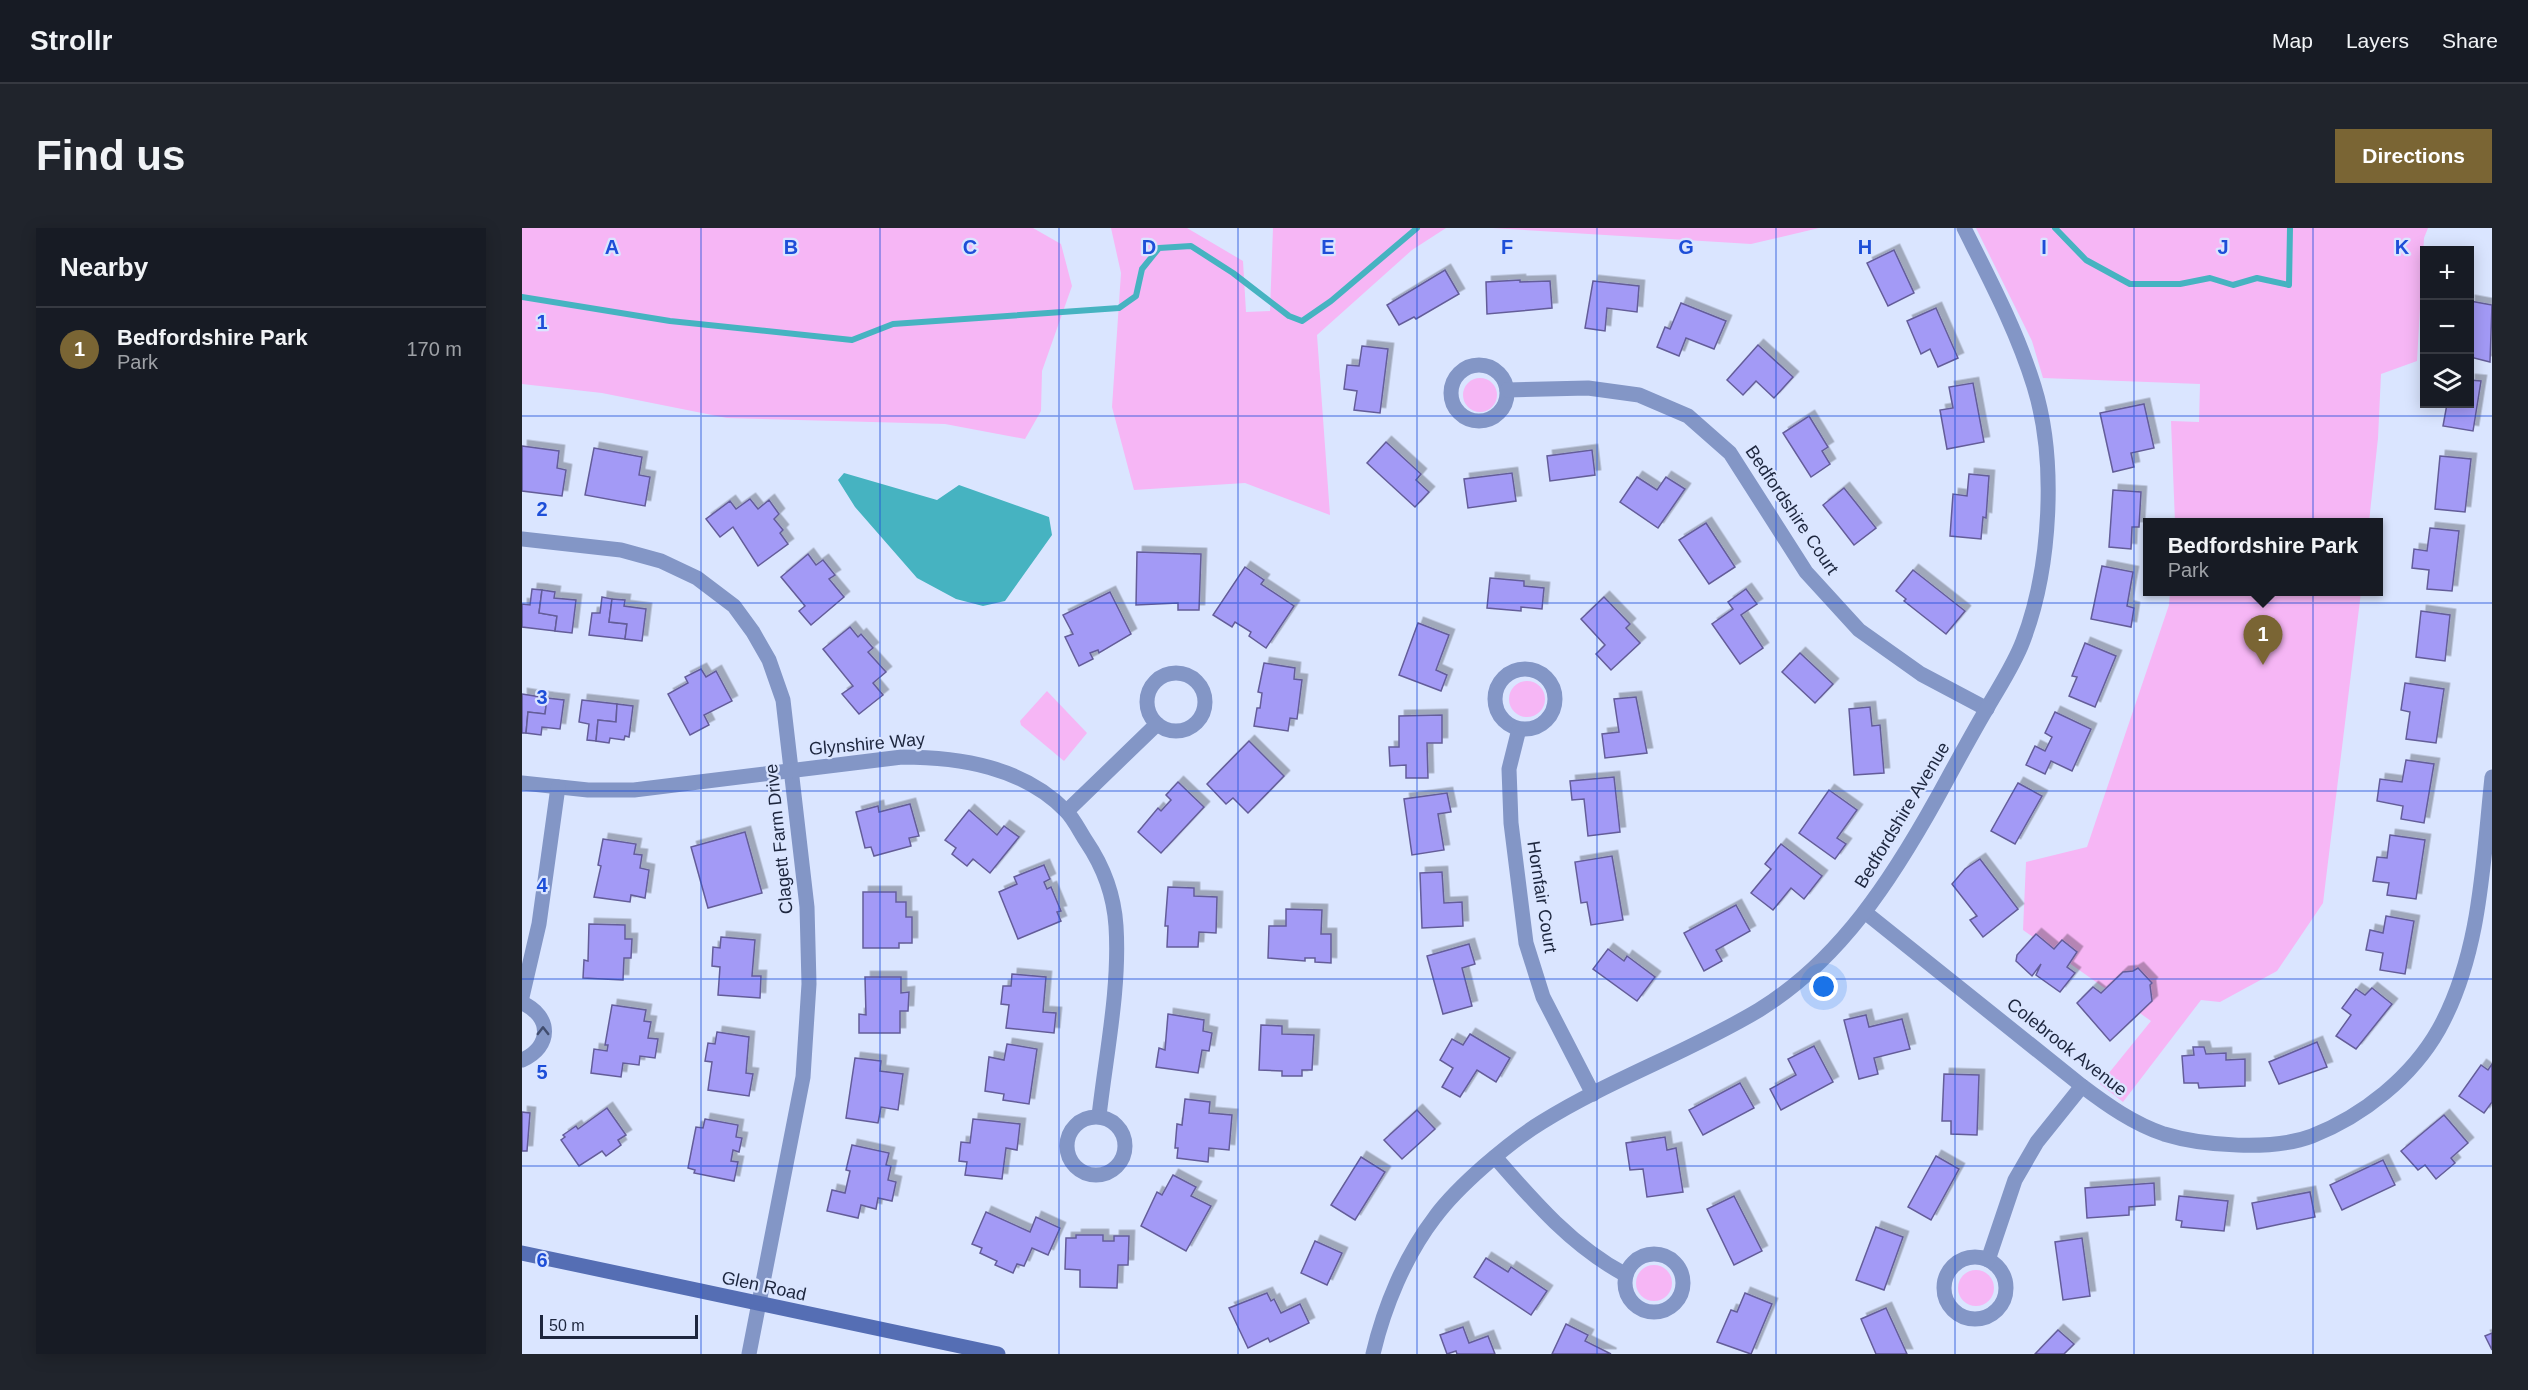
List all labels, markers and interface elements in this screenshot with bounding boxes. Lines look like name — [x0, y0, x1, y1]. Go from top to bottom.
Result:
text: Strollr — [30, 25, 112, 56]
text: Map — [2272, 29, 2313, 52]
text: Layers — [2346, 29, 2409, 52]
text: Share — [2442, 29, 2498, 52]
button: Directions — [2335, 129, 2492, 183]
text: Find us — [36, 132, 185, 179]
text: A — [605, 236, 619, 258]
text: B — [784, 236, 798, 258]
text: C — [963, 236, 977, 258]
text: D — [1142, 236, 1156, 258]
text: E — [1321, 236, 1335, 258]
text: F — [1501, 236, 1513, 258]
text: G — [1678, 236, 1694, 258]
text: H — [1858, 236, 1872, 258]
text: I — [2041, 236, 2047, 258]
text: J — [2217, 236, 2229, 258]
text: K — [2395, 236, 2410, 258]
map controls — [2420, 246, 2474, 408]
button: + — [2420, 246, 2474, 300]
text: Nearby — [60, 252, 148, 282]
button: − — [2420, 300, 2474, 354]
text: 1 — [536, 311, 548, 333]
text: Bedfordshire Park — [117, 325, 308, 350]
text: 1 — [74, 338, 85, 360]
text: 170 m — [406, 338, 462, 360]
text: Park — [117, 351, 158, 373]
button: layers — [2420, 354, 2474, 408]
street label: Bedfordshire Court — [1741, 442, 1843, 578]
text: 2 — [536, 498, 548, 520]
popup — [2143, 518, 2383, 596]
text: Bedfordshire Park — [2168, 533, 2358, 558]
text: Park — [2168, 559, 2209, 581]
pin: 1 — [2244, 616, 2282, 665]
text: 3 — [536, 686, 548, 708]
street label: Glynshire Way — [808, 729, 926, 759]
street label: Bedfordshire Avenue — [1850, 738, 1954, 892]
street label: Clagett Farm Drive — [761, 763, 797, 915]
street label: Hornfair Court — [1523, 840, 1561, 954]
text: 4 — [536, 874, 548, 896]
your location — [1809, 972, 1838, 1001]
street label: Colebrook Avenue — [2003, 994, 2131, 1100]
one-way arrow — [536, 1027, 549, 1036]
text: 5 — [536, 1061, 548, 1083]
text: 6 — [536, 1249, 548, 1271]
street label: Glen Road — [720, 1267, 808, 1305]
scale bar — [540, 1312, 698, 1340]
text: 50 m — [549, 1317, 585, 1334]

